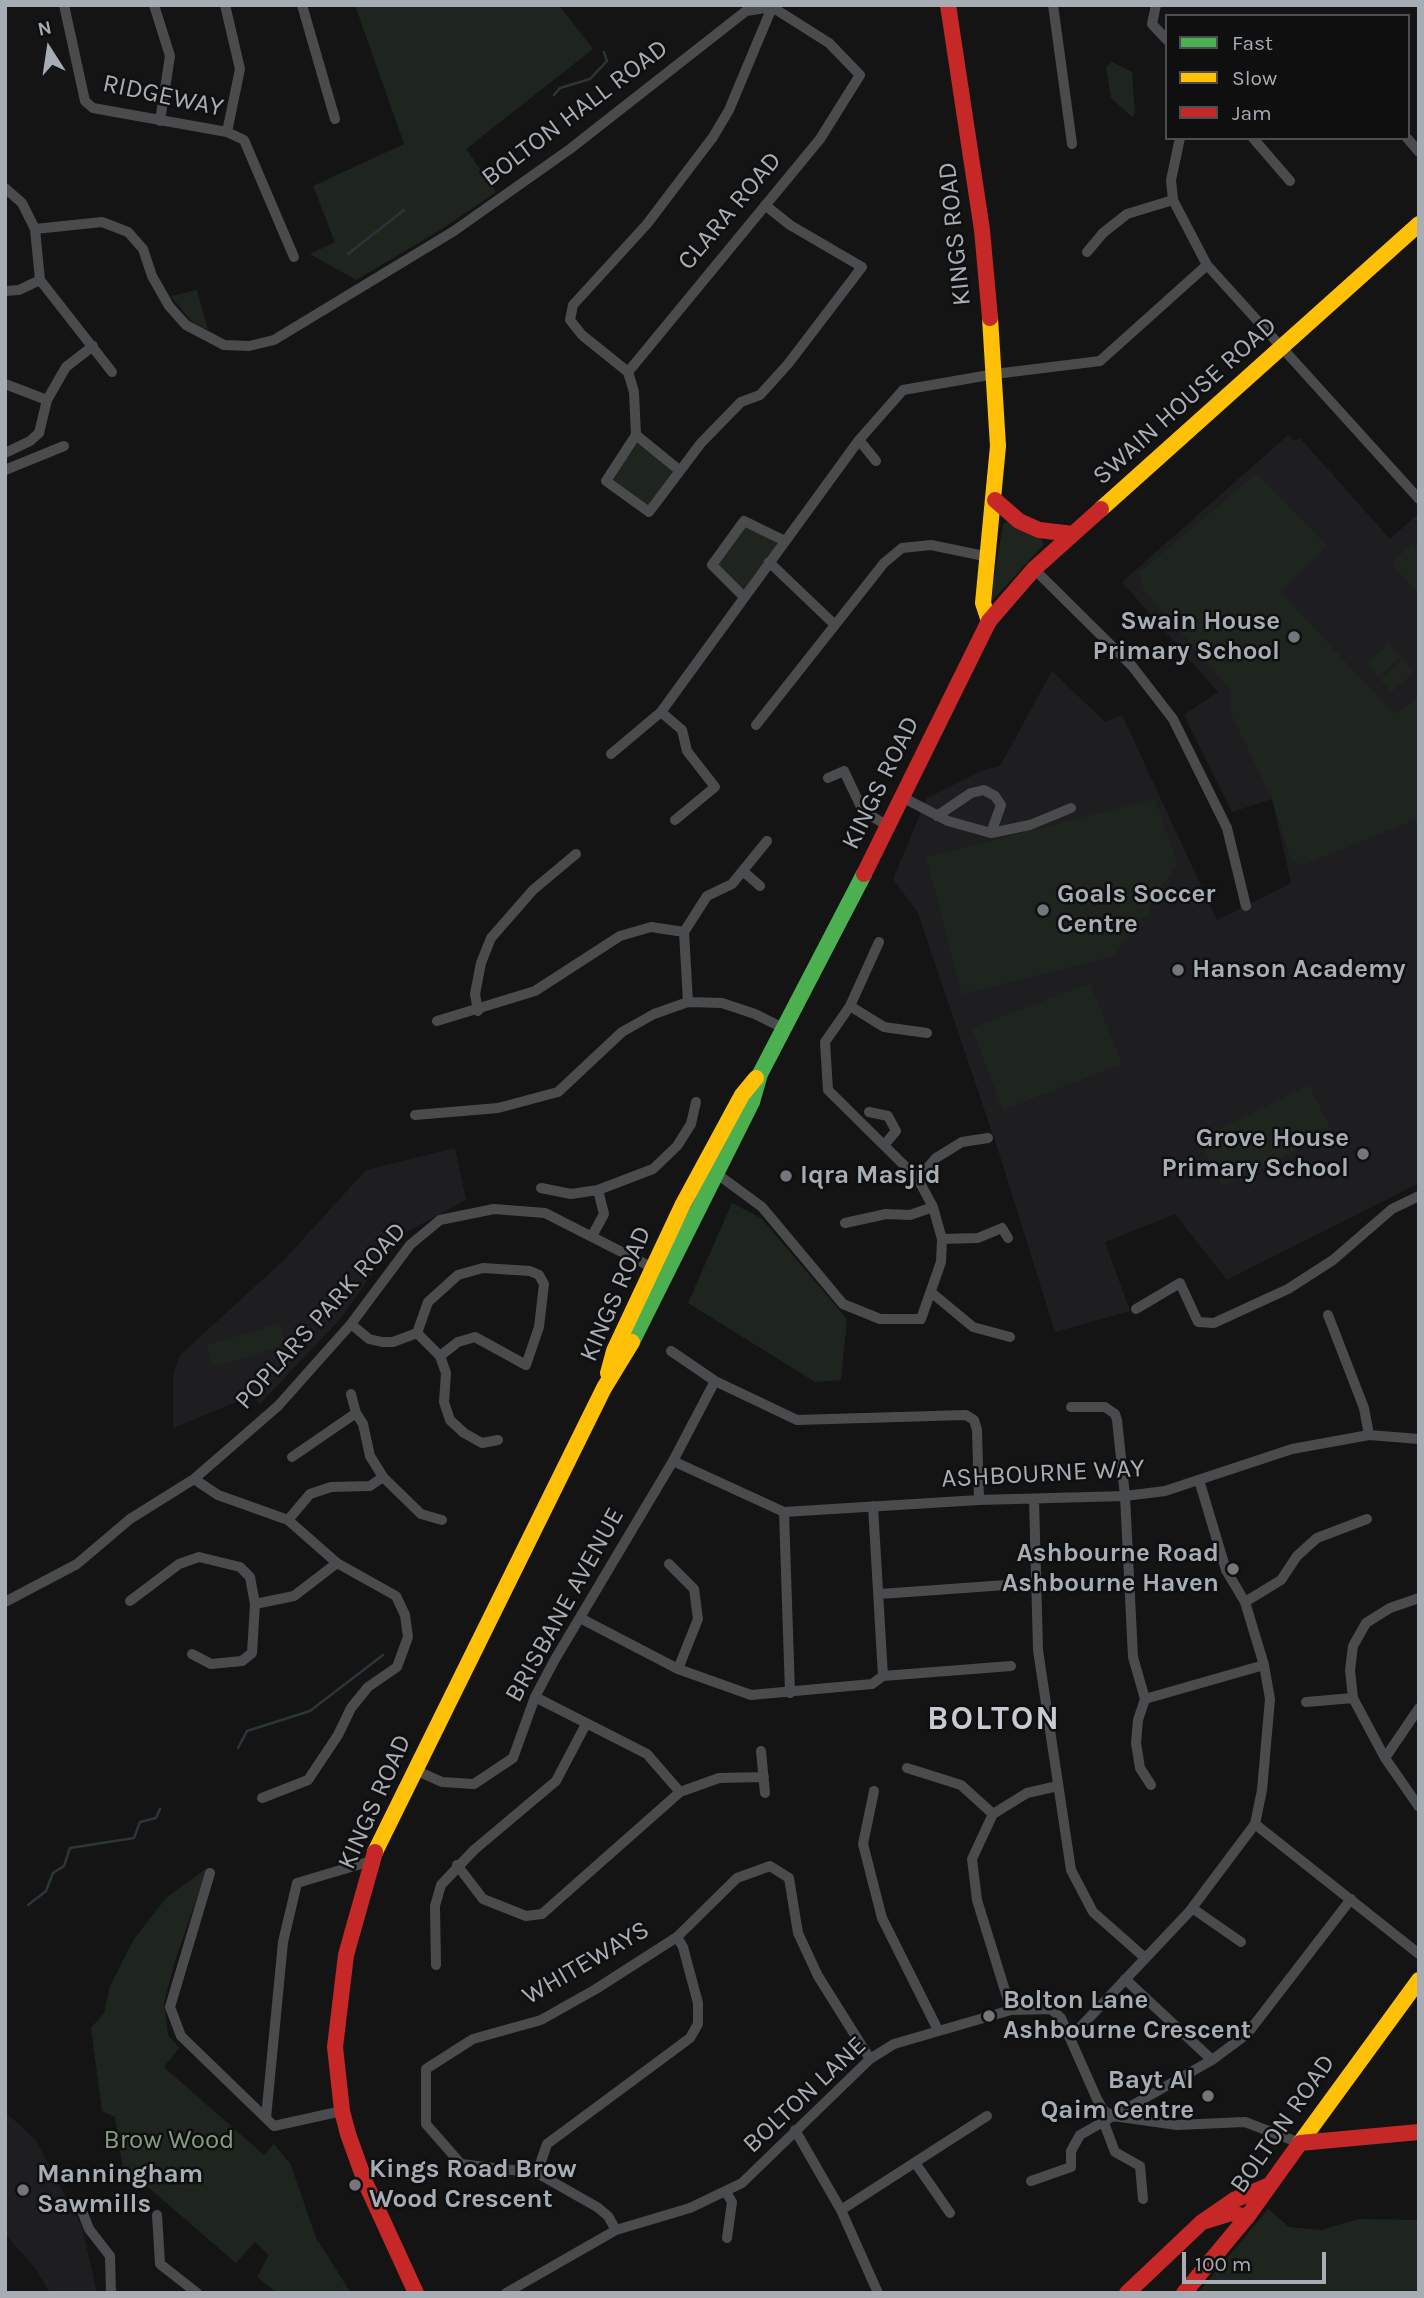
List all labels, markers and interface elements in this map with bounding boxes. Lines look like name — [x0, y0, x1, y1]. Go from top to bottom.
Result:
north arrow — [14, 14, 84, 84]
legend — [1165, 14, 1410, 140]
text: N — [36, 16, 54, 41]
text: Fast — [1232, 31, 1273, 55]
street label: BOLTON HALL ROAD — [476, 33, 674, 193]
text: Slow — [1232, 66, 1277, 90]
street label: RIDGEWAY — [100, 68, 226, 124]
text: Jam — [1232, 101, 1272, 125]
street label: CLARA ROAD — [671, 145, 789, 277]
street label: KINGS ROAD — [932, 161, 978, 307]
street label: SWAIN HOUSE ROAD — [1087, 310, 1283, 492]
place label: Swain House Primary School — [1093, 606, 1280, 668]
marker: Swain House Primary School — [1286, 629, 1302, 645]
street label: KINGS ROAD — [835, 711, 927, 855]
place label: Goals Soccer Centre — [1057, 879, 1216, 940]
marker: Goals Soccer Centre — [1035, 902, 1051, 918]
place label: Hanson Academy — [1192, 954, 1406, 986]
marker: Hanson Academy — [1170, 962, 1186, 978]
place label: Grove House Primary School — [1162, 1123, 1349, 1184]
marker: Grove House Primary School — [1355, 1146, 1371, 1162]
place label: Iqra Masjid — [800, 1160, 941, 1192]
marker: Iqra Masjid — [778, 1168, 794, 1184]
street label: POPLARS PARK ROAD — [229, 1216, 413, 1416]
street label: KINGS ROAD — [573, 1221, 659, 1367]
street label: ASHBOURNE WAY — [941, 1453, 1145, 1495]
street label: BRISBANE AVENUE — [499, 1502, 631, 1708]
place label: Ashbourne Road Ashbourne Haven — [1002, 1538, 1219, 1600]
marker: Ashbourne Road Ashbourne Haven — [1225, 1561, 1241, 1577]
district label: BOLTON — [928, 1700, 1060, 1740]
street label: KINGS ROAD — [331, 1730, 419, 1874]
street label: WHITEWAYS — [517, 1914, 655, 2012]
place label: Bolton Lane Ashbourne Crescent — [1003, 1985, 1251, 2046]
marker: Bolton Lane Ashbourne Crescent — [981, 2008, 997, 2024]
street label: BOLTON LANE — [737, 2030, 873, 2160]
street label: BOLTON ROAD — [1224, 2049, 1342, 2199]
place label: Bayt Al Qaim Centre — [1040, 2065, 1194, 2126]
marker: Bayt Al Qaim Centre — [1200, 2088, 1216, 2104]
park label: Brow Wood — [103, 2125, 235, 2157]
place label: Kings Road Brow Wood Crescent — [369, 2154, 577, 2216]
place label: Manningham Sawmills — [37, 2159, 203, 2220]
marker: Kings Road Brow Wood Crescent — [347, 2177, 363, 2193]
marker: Manningham Sawmills — [15, 2182, 31, 2198]
scale bar — [1186, 2238, 1330, 2282]
text: 100 m — [1195, 2252, 1252, 2276]

